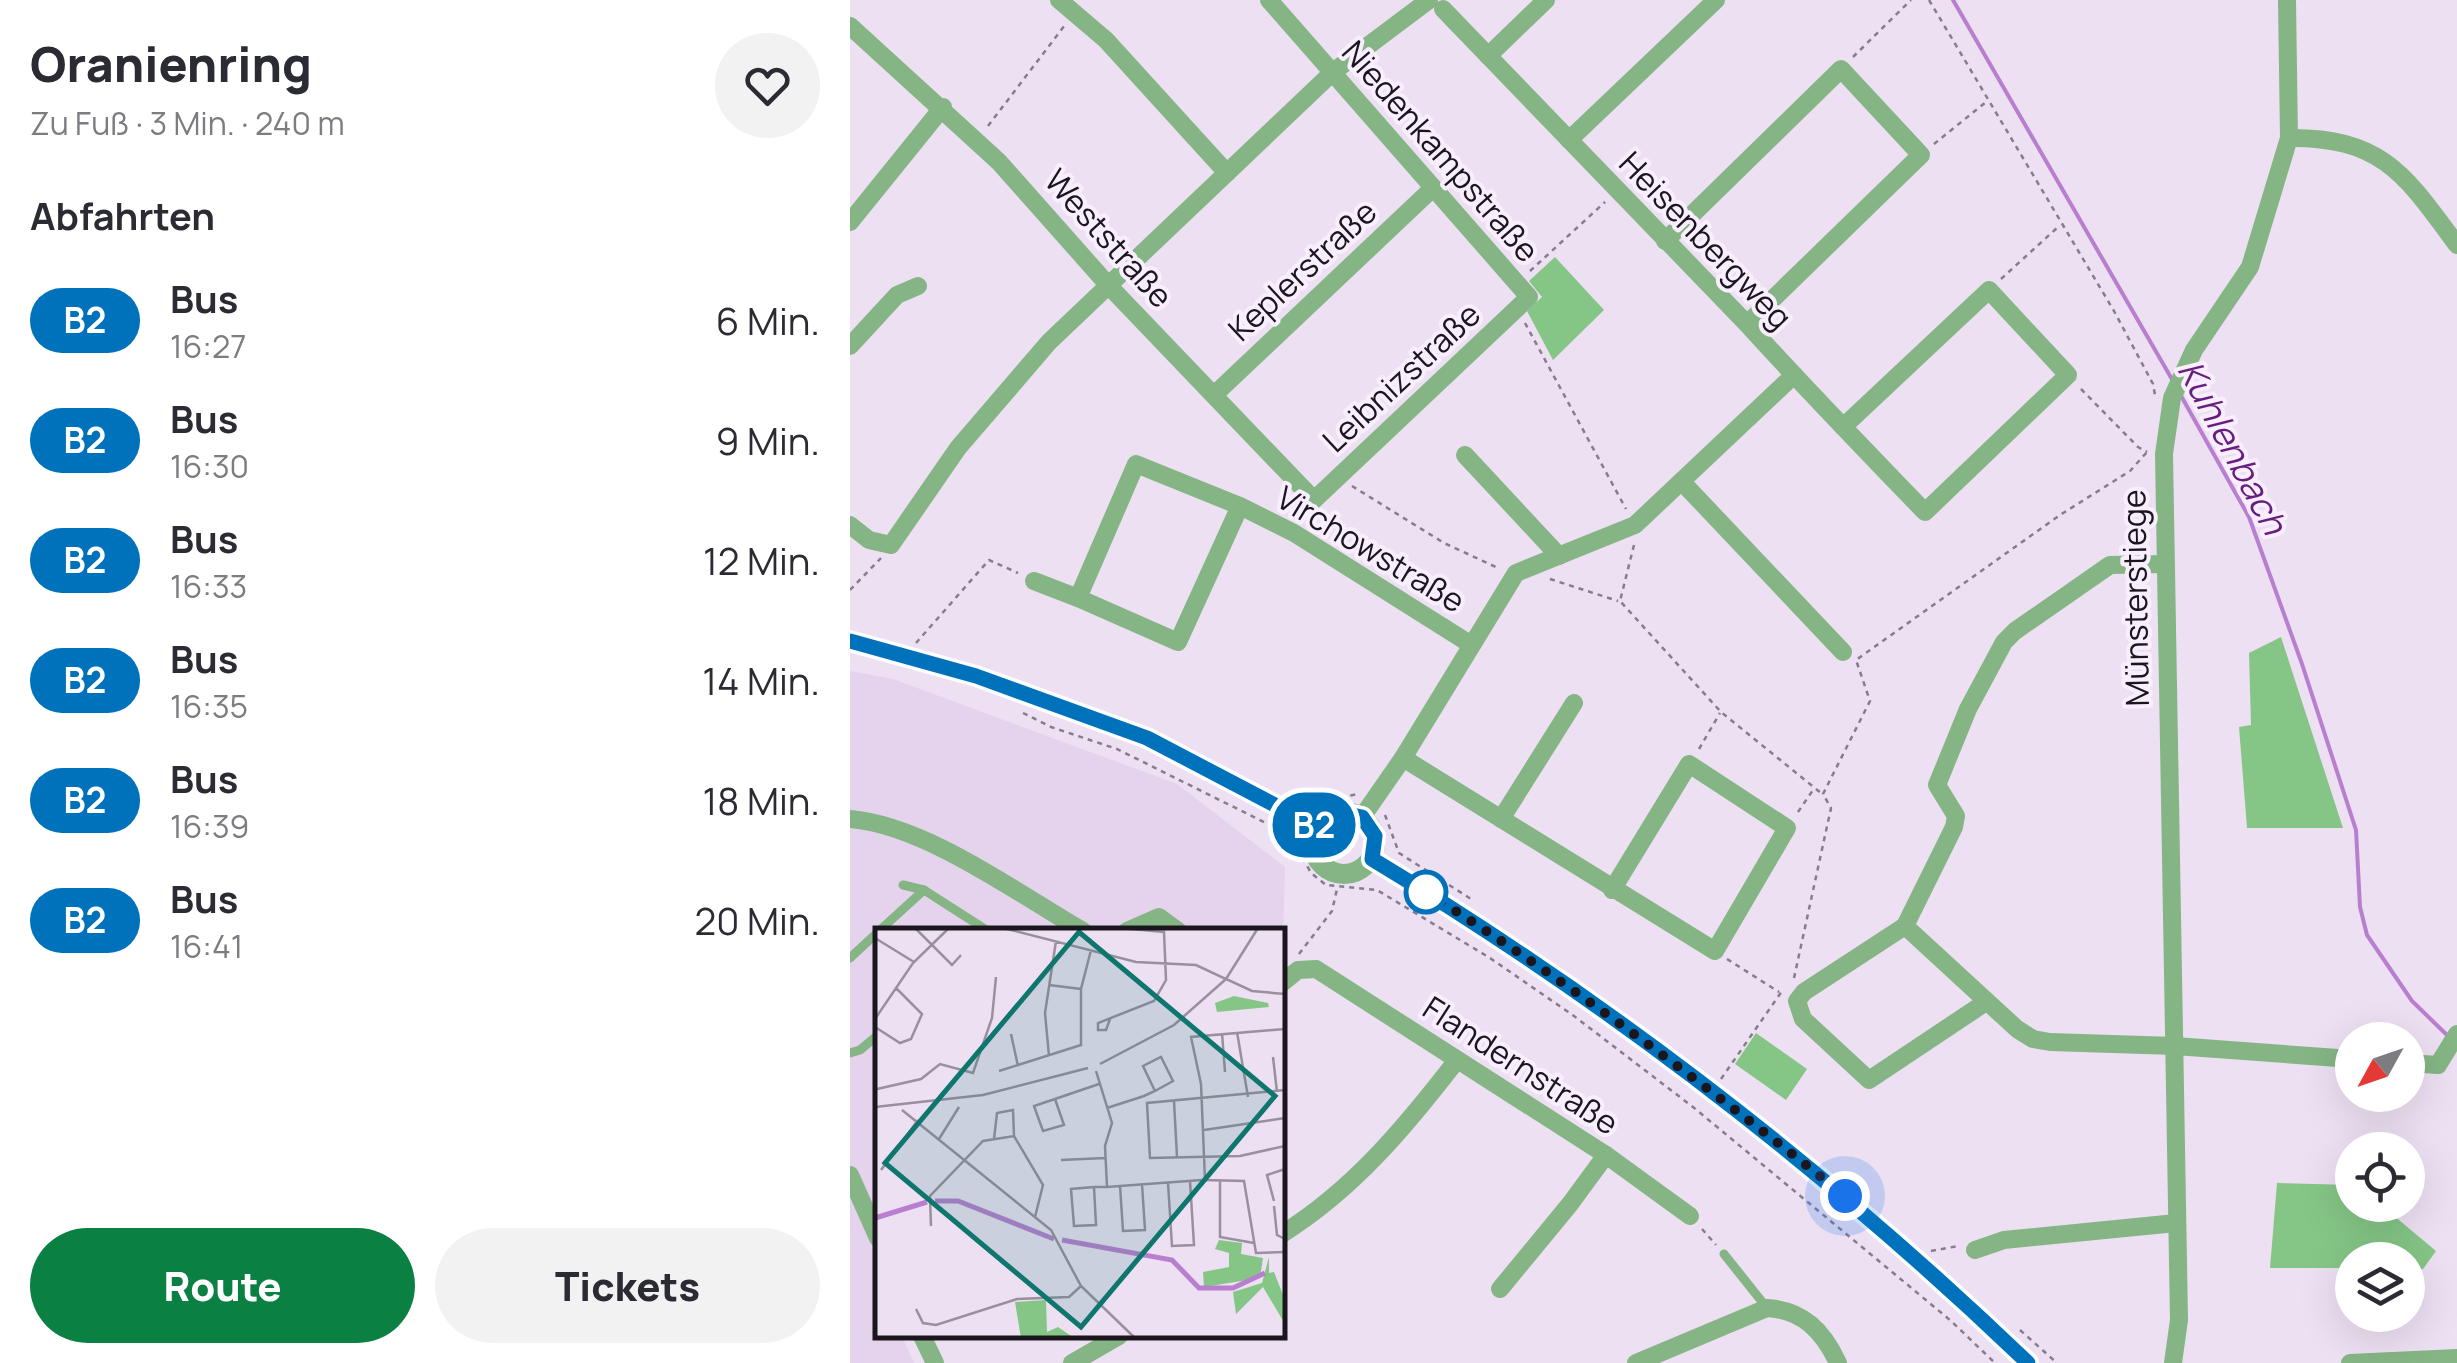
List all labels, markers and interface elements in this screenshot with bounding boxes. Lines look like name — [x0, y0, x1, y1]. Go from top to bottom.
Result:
text: Oranienring — [30, 31, 312, 96]
street label: Niedenkampstraße — [1333, 31, 1549, 271]
button: heart — [715, 33, 820, 138]
text: Zu Fuß · 3 Min. · 240 m — [30, 101, 345, 145]
street label: Heisenbergweg — [1610, 142, 1802, 338]
street label: Weststraße — [1035, 159, 1183, 317]
text: Abfahrten — [30, 189, 215, 241]
street label: Keplerstraße — [1218, 190, 1386, 350]
text: Bus — [170, 272, 238, 324]
street label: Leibnizstraße — [1312, 292, 1490, 462]
text: 6 Min. — [716, 294, 820, 346]
text: B2 — [64, 296, 106, 344]
text: 16:27 — [170, 324, 246, 368]
water label: Kuhlenbach — [2167, 352, 2299, 543]
text: Bus — [170, 392, 238, 444]
text: 9 Min. — [716, 414, 820, 466]
text: B2 — [64, 416, 106, 464]
text: 16:30 — [170, 444, 249, 488]
street label: Virchowstraße — [1269, 475, 1473, 623]
street label: Münsterstiege — [2111, 489, 2159, 707]
text: Bus — [170, 512, 238, 564]
text: 12 Min. — [703, 534, 820, 586]
text: B2 — [64, 536, 106, 584]
text: 16:33 — [170, 564, 247, 608]
text: Bus — [170, 632, 238, 684]
text: 14 Min. — [702, 654, 820, 706]
text: B2 — [64, 656, 106, 704]
text: 16:35 — [170, 684, 248, 728]
text: Bus — [170, 752, 238, 804]
text: 18 Min. — [703, 774, 820, 826]
text: B2 — [64, 776, 106, 824]
line badge: B2 — [1269, 792, 1359, 858]
text: B2 — [1293, 801, 1335, 849]
text: 16:39 — [170, 804, 249, 848]
unlabelled marker — [1405, 871, 1447, 913]
text: Bus — [170, 872, 238, 924]
text: 20 Min. — [695, 894, 820, 946]
text: B2 — [64, 896, 106, 944]
text: 16:41 — [170, 924, 243, 968]
inset map — [875, 928, 1285, 1338]
street label: Flandernstraße — [1415, 985, 1627, 1145]
north arrow — [2335, 1022, 2425, 1112]
map controls — [2335, 1022, 2425, 1332]
button: locate — [2335, 1132, 2425, 1222]
your location — [1820, 1171, 1870, 1221]
button: Route — [30, 1228, 415, 1343]
button: Tickets — [435, 1228, 820, 1343]
button: layers — [2335, 1242, 2425, 1332]

